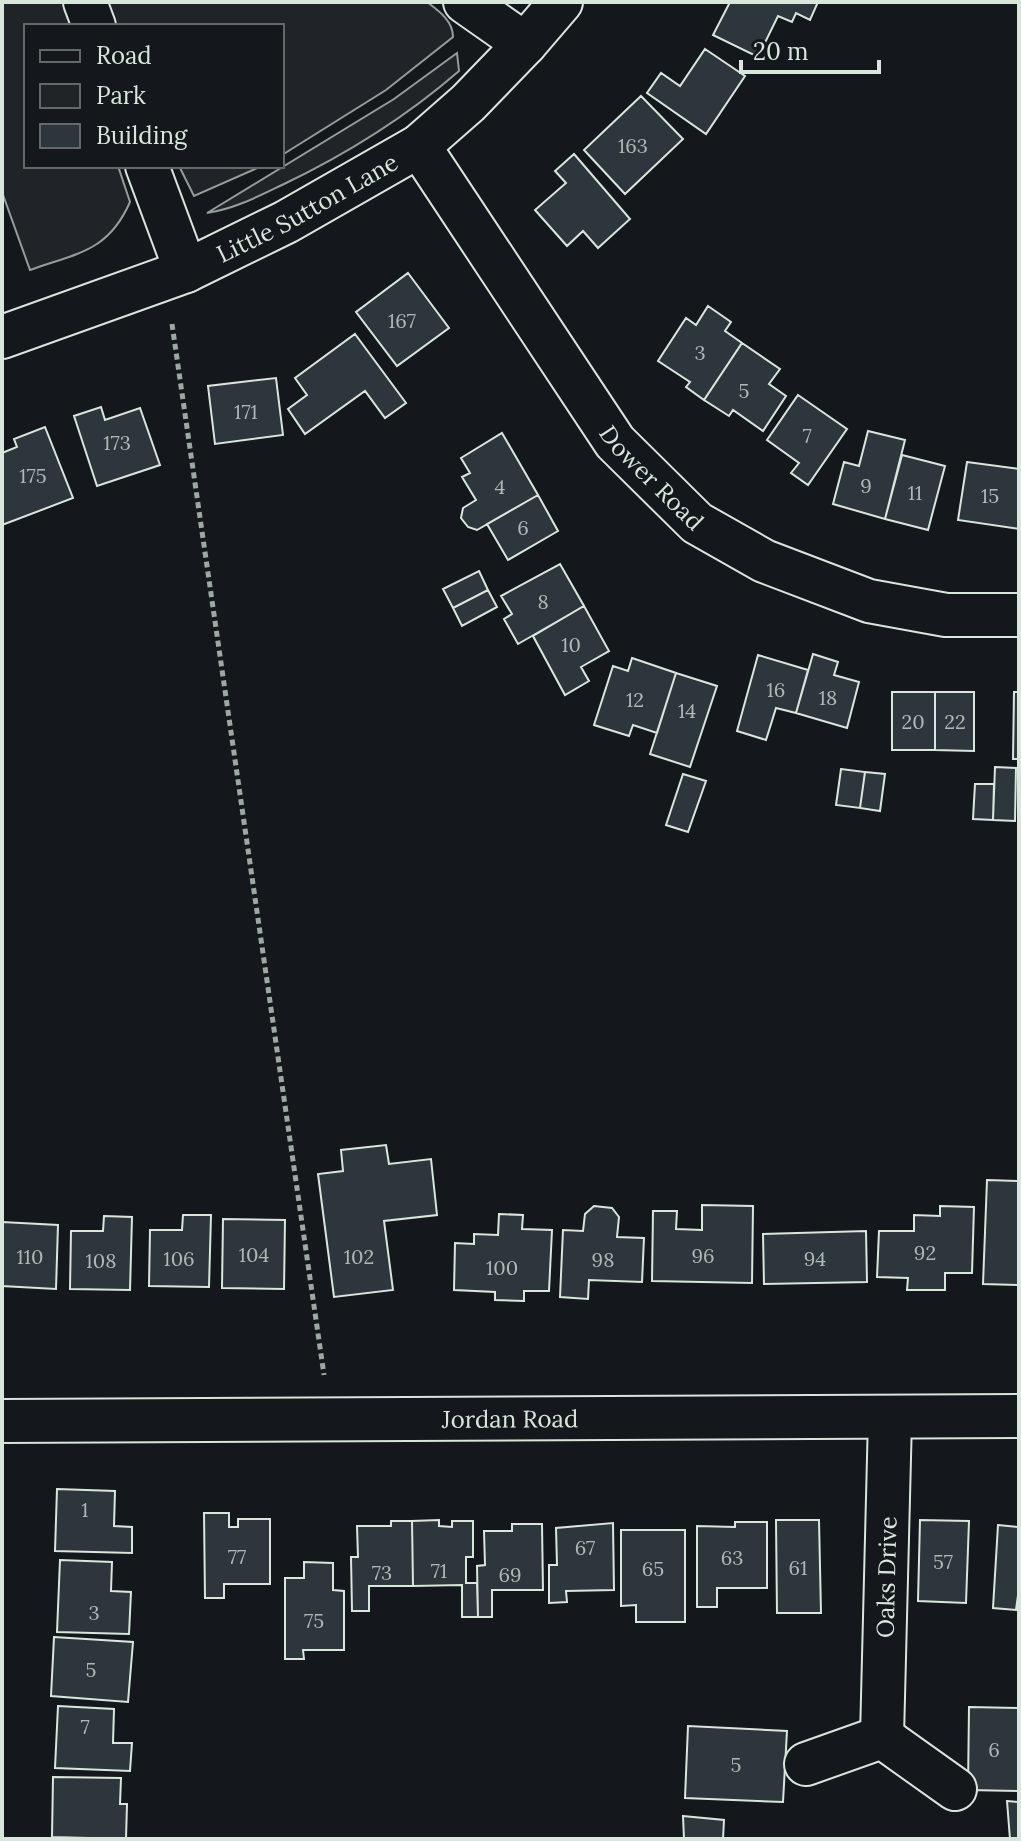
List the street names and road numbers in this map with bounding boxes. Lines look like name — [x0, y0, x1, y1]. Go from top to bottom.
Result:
street label: Little Sutton Lane — [211, 146, 403, 269]
street label: Dower Road — [593, 419, 711, 537]
street label: Jordan Road — [441, 1403, 578, 1434]
street label: Oaks Drive — [869, 1516, 903, 1638]

